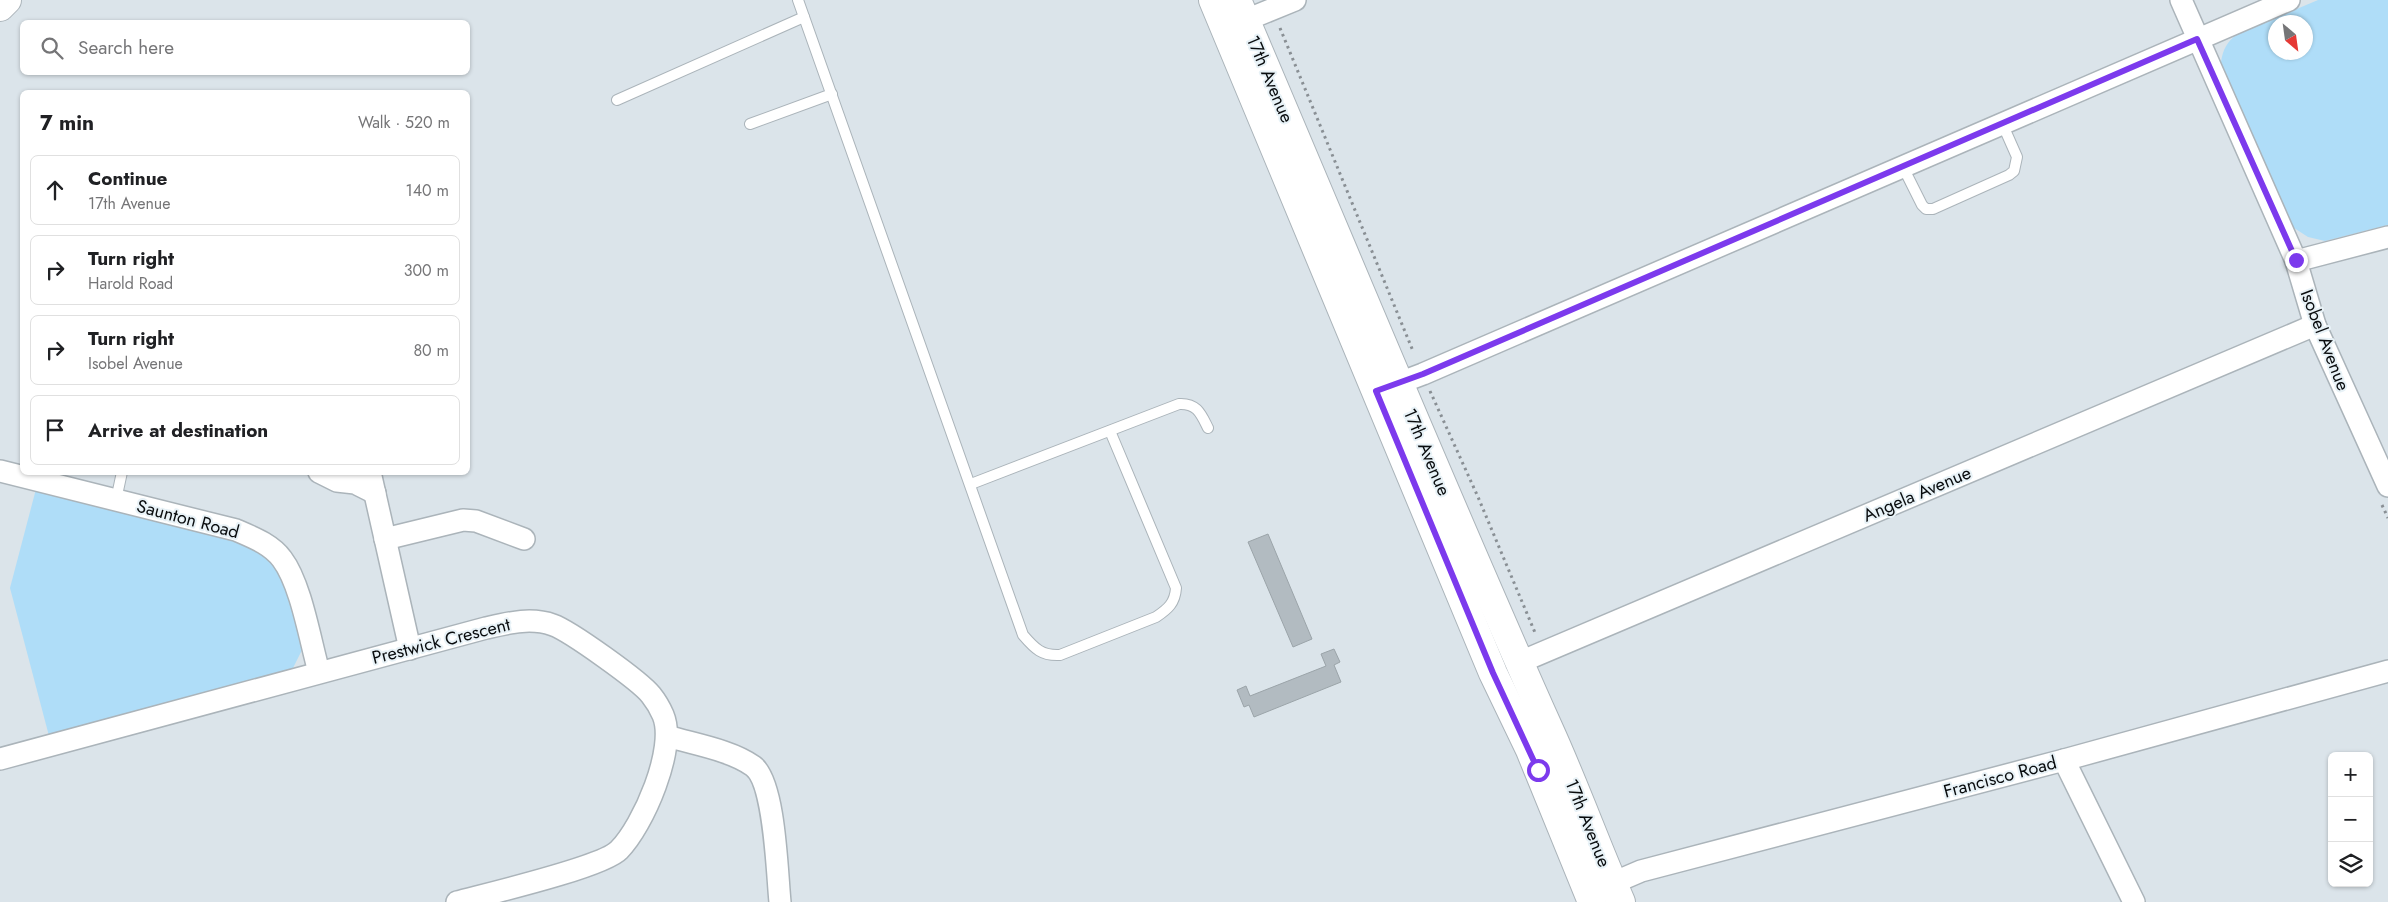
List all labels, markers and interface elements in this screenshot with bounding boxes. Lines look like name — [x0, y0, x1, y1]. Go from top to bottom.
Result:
north arrow — [2268, 15, 2313, 60]
search box — [20, 20, 470, 75]
street label: 17th Avenue — [1240, 31, 1300, 127]
icon: search — [38, 34, 66, 62]
text: Search here — [78, 34, 174, 61]
text: 7 min — [40, 108, 94, 138]
text: Walk · 520 m — [358, 111, 450, 134]
text: Continue — [88, 165, 167, 192]
icon: ahead — [41, 176, 69, 204]
text: 140 m — [406, 179, 449, 202]
text: 17th Avenue — [88, 192, 170, 215]
text: Turn right — [88, 245, 174, 272]
route end — [2285, 249, 2308, 272]
icon: right — [41, 256, 69, 284]
text: 300 m — [404, 259, 449, 282]
text: Harold Road — [88, 272, 173, 295]
street label: Isobel Avenue — [2294, 286, 2356, 394]
text: Turn right — [88, 325, 174, 352]
icon: right — [41, 336, 69, 364]
text: 80 m — [413, 339, 449, 362]
text: Isobel Avenue — [88, 352, 183, 375]
street label: 17th Avenue — [1397, 404, 1457, 500]
icon: arrive — [41, 416, 69, 444]
text: Arrive at destination — [88, 417, 268, 444]
street label: Angela Avenue — [1859, 460, 1975, 528]
street label: Saunton Road — [134, 493, 242, 545]
street label: Prestwick Crescent — [369, 611, 513, 671]
street label: Francisco Road — [1941, 749, 2059, 805]
map controls — [2328, 752, 2373, 887]
button: + — [2328, 752, 2373, 797]
route start — [1527, 759, 1550, 782]
street label: 17th Avenue — [1559, 775, 1617, 871]
button: − — [2328, 797, 2373, 842]
button: layers — [2328, 842, 2373, 887]

